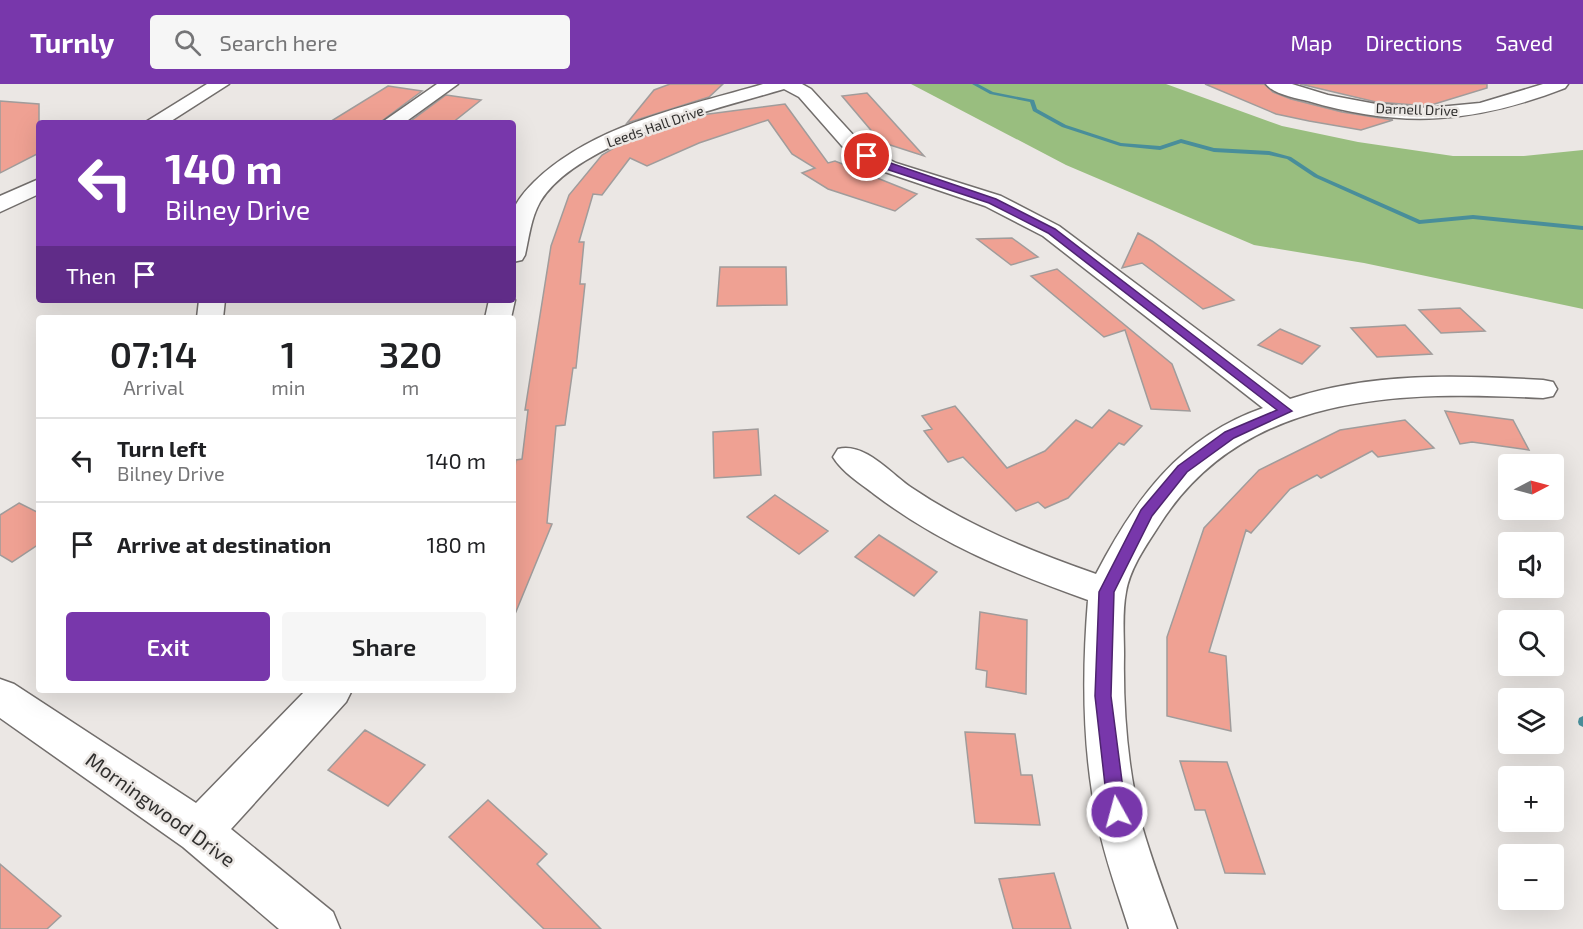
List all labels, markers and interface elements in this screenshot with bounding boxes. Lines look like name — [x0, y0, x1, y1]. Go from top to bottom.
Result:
search box — [150, 15, 570, 69]
text: Turnly — [30, 25, 114, 59]
icon: search — [171, 26, 204, 59]
text: Search here — [219, 29, 338, 55]
text: Map — [1290, 30, 1333, 55]
text: Directions — [1366, 30, 1462, 55]
text: Saved — [1495, 30, 1553, 55]
street label: Darnell Drive — [1375, 99, 1459, 119]
street label: Leeds Hall Drive — [604, 101, 706, 151]
pin — [841, 130, 892, 181]
icon: arrive — [850, 139, 883, 172]
text: 140 m — [165, 142, 282, 192]
icon: left — [66, 144, 144, 222]
text: Bilney Drive — [165, 193, 310, 225]
icon: arrive — [128, 258, 161, 291]
text: Then — [66, 262, 116, 288]
text: 07:14 — [110, 332, 197, 375]
text: 1 — [281, 332, 296, 375]
text: 320 — [379, 332, 442, 375]
text: Arrival — [123, 375, 184, 399]
text: min — [271, 375, 305, 399]
text: m — [402, 375, 419, 399]
text: Turn left — [117, 435, 206, 461]
icon: left — [66, 444, 99, 477]
text: 140 m — [426, 447, 486, 473]
north arrow — [1498, 454, 1564, 520]
map controls — [1498, 454, 1564, 910]
text: Bilney Drive — [117, 461, 225, 485]
icon: arrive — [66, 528, 99, 561]
text: Arrive at destination — [117, 531, 331, 557]
text: 180 m — [426, 531, 486, 557]
button: sound — [1498, 532, 1564, 598]
button: search — [1498, 610, 1564, 676]
button: Exit — [66, 612, 270, 681]
button: Share — [282, 612, 486, 681]
button: layers — [1498, 688, 1564, 754]
street label: Morningwood Drive — [82, 747, 240, 871]
button: + — [1498, 766, 1564, 832]
position arrow — [1085, 780, 1149, 844]
button: − — [1498, 844, 1564, 910]

